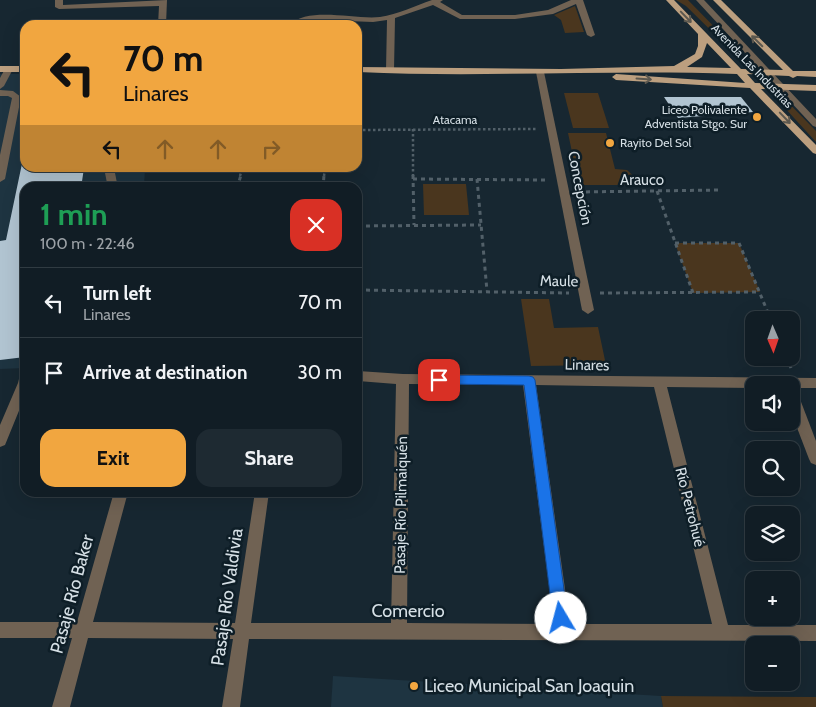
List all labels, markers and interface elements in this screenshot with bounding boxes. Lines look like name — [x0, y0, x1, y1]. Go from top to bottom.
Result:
one-way arrow — [680, 10, 692, 23]
street label: Avenida Las Industrias — [708, 20, 796, 111]
one-way arrow — [751, 35, 763, 47]
text: 70 m — [123, 37, 204, 80]
icon: left — [40, 40, 105, 105]
one-way arrow — [636, 74, 652, 84]
text: Linares — [123, 80, 189, 107]
place label: Liceo Polivalente Adventista Stgo. Sur — [645, 102, 747, 131]
marker: Liceo Polivalente Adventista Stgo. Sur — [751, 111, 763, 123]
street label: Atacama — [433, 112, 477, 127]
one-way arrow — [779, 112, 791, 124]
icon: left — [98, 135, 126, 163]
icon: ahead — [151, 135, 179, 163]
icon: ahead — [204, 135, 232, 163]
icon: right — [257, 135, 285, 163]
place label: Rayito Del Sol — [620, 135, 692, 150]
marker: Rayito Del Sol — [604, 137, 616, 149]
street label: Concepción — [564, 149, 596, 227]
street label: Arauco — [620, 171, 664, 189]
text: 1 min — [40, 196, 108, 233]
button: close — [290, 199, 342, 251]
text: 100 m · 22:46 — [40, 234, 135, 253]
street label: Maule — [540, 272, 579, 290]
text: Turn left — [83, 282, 151, 305]
icon: left — [40, 289, 68, 317]
text: 70 m — [298, 291, 342, 314]
text: Linares — [83, 305, 131, 324]
north arrow — [745, 311, 800, 366]
map controls — [745, 311, 800, 691]
street label: Linares — [564, 356, 610, 374]
icon: arrive — [40, 359, 68, 387]
pin — [418, 359, 460, 401]
text: Arrive at destination — [83, 361, 247, 384]
text: 30 m — [298, 361, 342, 384]
icon: arrive — [425, 366, 453, 394]
button: sound — [745, 376, 800, 431]
button: Exit — [40, 429, 186, 487]
button: Share — [196, 429, 342, 487]
street label: Pasaje Río Pilmaiquén — [391, 436, 411, 574]
button: search — [745, 441, 800, 496]
street label: Río Petrohué — [671, 465, 709, 549]
button: layers — [745, 506, 800, 561]
street label: Pasaje Río Valdivia — [206, 527, 248, 667]
street label: Pasaje Río Baker — [46, 532, 99, 656]
button: + — [745, 571, 800, 626]
position arrow — [534, 591, 586, 643]
street label: Comercio — [371, 600, 445, 622]
button: − — [745, 636, 800, 691]
place label: Liceo Municipal San Joaquin — [424, 675, 634, 697]
marker: Liceo Municipal San Joaquin — [408, 680, 420, 692]

